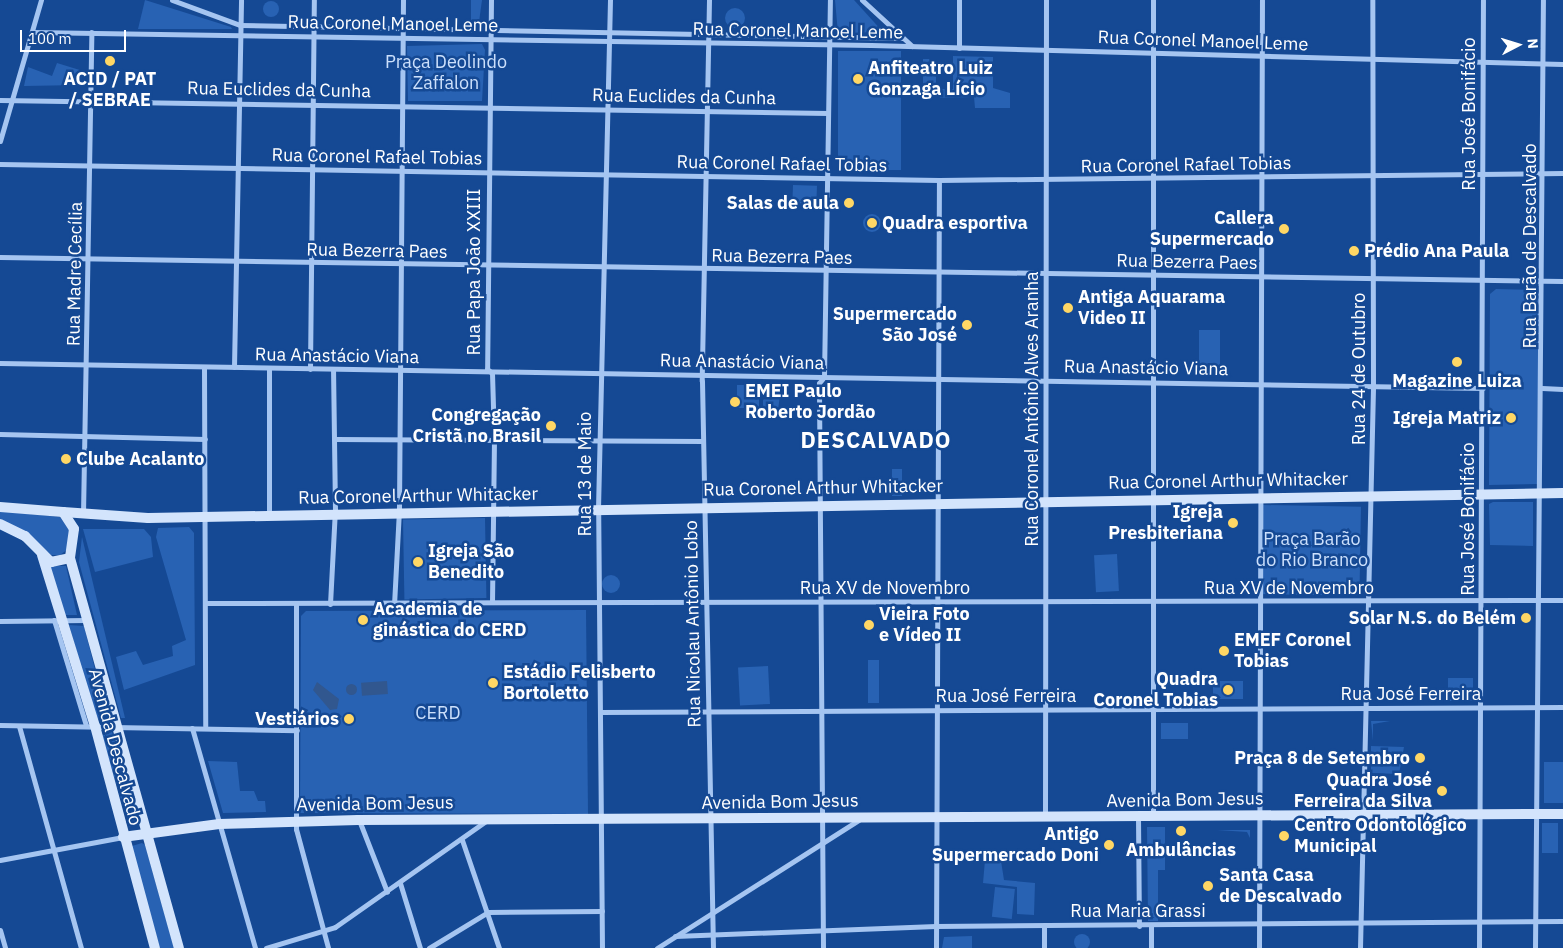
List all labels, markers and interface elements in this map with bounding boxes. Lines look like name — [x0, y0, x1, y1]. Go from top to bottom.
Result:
street label: Rua Coronel Manoel Leme — [288, 11, 498, 37]
street label: Rua Coronel Manoel Leme — [693, 18, 903, 44]
scale bar — [22, 20, 129, 52]
north arrow — [1493, 20, 1543, 70]
street label: Rua Coronel Manoel Leme — [1097, 27, 1309, 55]
text: 100 m — [28, 29, 72, 48]
street label: Rua José Bonifácio — [1458, 37, 1480, 191]
text: N — [1524, 38, 1542, 50]
park label: Praça Deolindo Zaffalon — [385, 52, 507, 94]
marker: ACID / PAT / SEBRAE — [104, 55, 116, 67]
place label: Anfiteatro Luiz Gonzaga Lício — [868, 58, 993, 100]
place label: ACID / PAT / SEBRAE — [64, 69, 156, 112]
marker: Anfiteatro Luiz Gonzaga Lício — [852, 73, 864, 85]
street label: Rua Euclides da Cunha — [187, 78, 371, 102]
street label: Rua Euclides da Cunha — [592, 85, 776, 109]
street label: Rua Coronel Rafael Tobias — [272, 144, 482, 170]
street label: Rua Barão de Descalvado — [1519, 144, 1541, 348]
street label: Rua Coronel Rafael Tobias — [677, 151, 887, 177]
street label: Rua Coronel Rafael Tobias — [1081, 152, 1291, 178]
street label: Rua Papa João XXIII — [463, 188, 485, 356]
place label: Salas de aula — [727, 192, 839, 214]
marker: Salas de aula — [843, 197, 855, 209]
street label: Rua Madre Cecília — [63, 202, 87, 346]
place label: Callera Supermercado — [1150, 208, 1274, 250]
place label: Quadra esportiva — [882, 212, 1028, 234]
marker: Quadra esportiva — [866, 217, 878, 229]
marker: Callera Supermercado — [1278, 223, 1290, 235]
street label: Rua Bezerra Paes — [306, 239, 448, 263]
place label: Prédio Ana Paula — [1364, 240, 1509, 262]
street label: Rua Bezerra Paes — [711, 245, 853, 269]
marker: Prédio Ana Paula — [1348, 245, 1360, 257]
street label: Rua Bezerra Paes — [1116, 250, 1258, 274]
street label: Rua Coronel Antônio Alves Aranha — [1021, 271, 1043, 547]
place label: Antiga Aquarama Video II — [1078, 287, 1225, 330]
street label: Rua 24 de Outubro — [1348, 293, 1370, 445]
marker: Antiga Aquarama Video II — [1062, 302, 1074, 314]
place label: Supermercado São José — [833, 304, 957, 346]
marker: Supermercado São José — [961, 319, 973, 331]
street label: Rua Anastácio Viana — [255, 344, 419, 368]
street label: Rua Anastácio Viana — [660, 350, 824, 374]
street label: Rua Anastácio Viana — [1064, 356, 1228, 380]
marker: Magazine Luiza — [1451, 356, 1463, 368]
place label: Magazine Luiza — [1392, 370, 1522, 392]
place label: EMEI Paulo Roberto Jordão — [745, 381, 875, 424]
marker: EMEI Paulo Roberto Jordão — [729, 396, 741, 408]
place label: Congregação Cristã no Brasil — [412, 405, 541, 448]
place label: Igreja Matriz — [1393, 407, 1501, 429]
street label: Rua 13 de Maio — [574, 412, 596, 536]
marker: Igreja Matriz — [1505, 412, 1517, 424]
marker: Congregação Cristã no Brasil — [545, 420, 557, 432]
district label: DESCALVADO — [799, 427, 953, 453]
street label: Rua José Bonifácio — [1457, 442, 1479, 596]
place label: Clube Acalanto — [76, 448, 204, 470]
marker: Clube Acalanto — [60, 453, 72, 465]
street label: Rua Coronel Arthur Whitacker — [1108, 468, 1348, 494]
street label: Rua Coronel Arthur Whitacker — [703, 475, 943, 501]
street label: Rua Coronel Arthur Whitacker — [298, 483, 538, 509]
place label: Igreja Presbiteriana — [1108, 502, 1223, 544]
marker: Igreja Presbiteriana — [1227, 517, 1239, 529]
street label: Rua Nicolau Antônio Lobo — [680, 520, 706, 728]
park label: Praça Barão do Rio Branco — [1256, 529, 1368, 572]
place label: Igreja São Benedito — [428, 541, 514, 584]
marker: Igreja São Benedito — [412, 556, 424, 568]
street label: Rua XV de Novembro — [800, 577, 970, 599]
street label: Rua XV de Novembro — [1204, 577, 1374, 599]
place label: Academia de ginástica do CERD — [373, 599, 526, 642]
place label: Vieira Foto e Vídeo II — [879, 604, 970, 646]
place label: Solar N.S. do Belém — [1349, 607, 1516, 629]
marker: Solar N.S. do Belém — [1520, 612, 1532, 624]
marker: Academia de ginástica do CERD — [357, 614, 369, 626]
marker: Vieira Foto e Vídeo II — [863, 619, 875, 631]
place label: EMEF Coronel Tobias — [1234, 630, 1351, 672]
marker: EMEF Coronel Tobias — [1218, 645, 1230, 657]
place label: Estádio Felisberto Bortoletto — [503, 662, 656, 704]
street label: Avenida Descalvado — [84, 666, 146, 828]
place label: Quadra Coronel Tobias — [1093, 669, 1218, 712]
marker: Estádio Felisberto Bortoletto — [487, 677, 499, 689]
street label: Rua José Ferreira — [1341, 683, 1481, 705]
marker: Quadra Coronel Tobias — [1222, 684, 1234, 696]
street label: Rua José Ferreira — [936, 685, 1076, 707]
park label: CERD — [415, 702, 461, 724]
place label: Vestiários — [255, 708, 339, 730]
marker: Vestiários — [343, 713, 355, 725]
place label: Praça 8 de Setembro — [1234, 747, 1410, 769]
marker: Praça 8 de Setembro — [1414, 752, 1426, 764]
place label: Quadra José Ferreira da Silva — [1294, 770, 1432, 812]
marker: Quadra José Ferreira da Silva — [1436, 785, 1448, 797]
street label: Avenida Bom Jesus — [1106, 788, 1264, 812]
street label: Avenida Bom Jesus — [701, 790, 859, 814]
street label: Avenida Bom Jesus — [296, 792, 454, 816]
place label: Centro Odontológico Municipal — [1294, 815, 1467, 858]
place label: Antigo Supermercado Doni — [932, 824, 1099, 866]
marker: Ambulâncias — [1175, 825, 1187, 837]
marker: Centro Odontológico Municipal — [1278, 830, 1290, 842]
marker: Antigo Supermercado Doni — [1103, 839, 1115, 851]
place label: Ambulâncias — [1126, 839, 1236, 861]
place label: Santa Casa de Descalvado — [1219, 865, 1342, 908]
marker: Santa Casa de Descalvado — [1201, 879, 1215, 893]
street label: Rua Maria Grassi — [1070, 900, 1206, 922]

